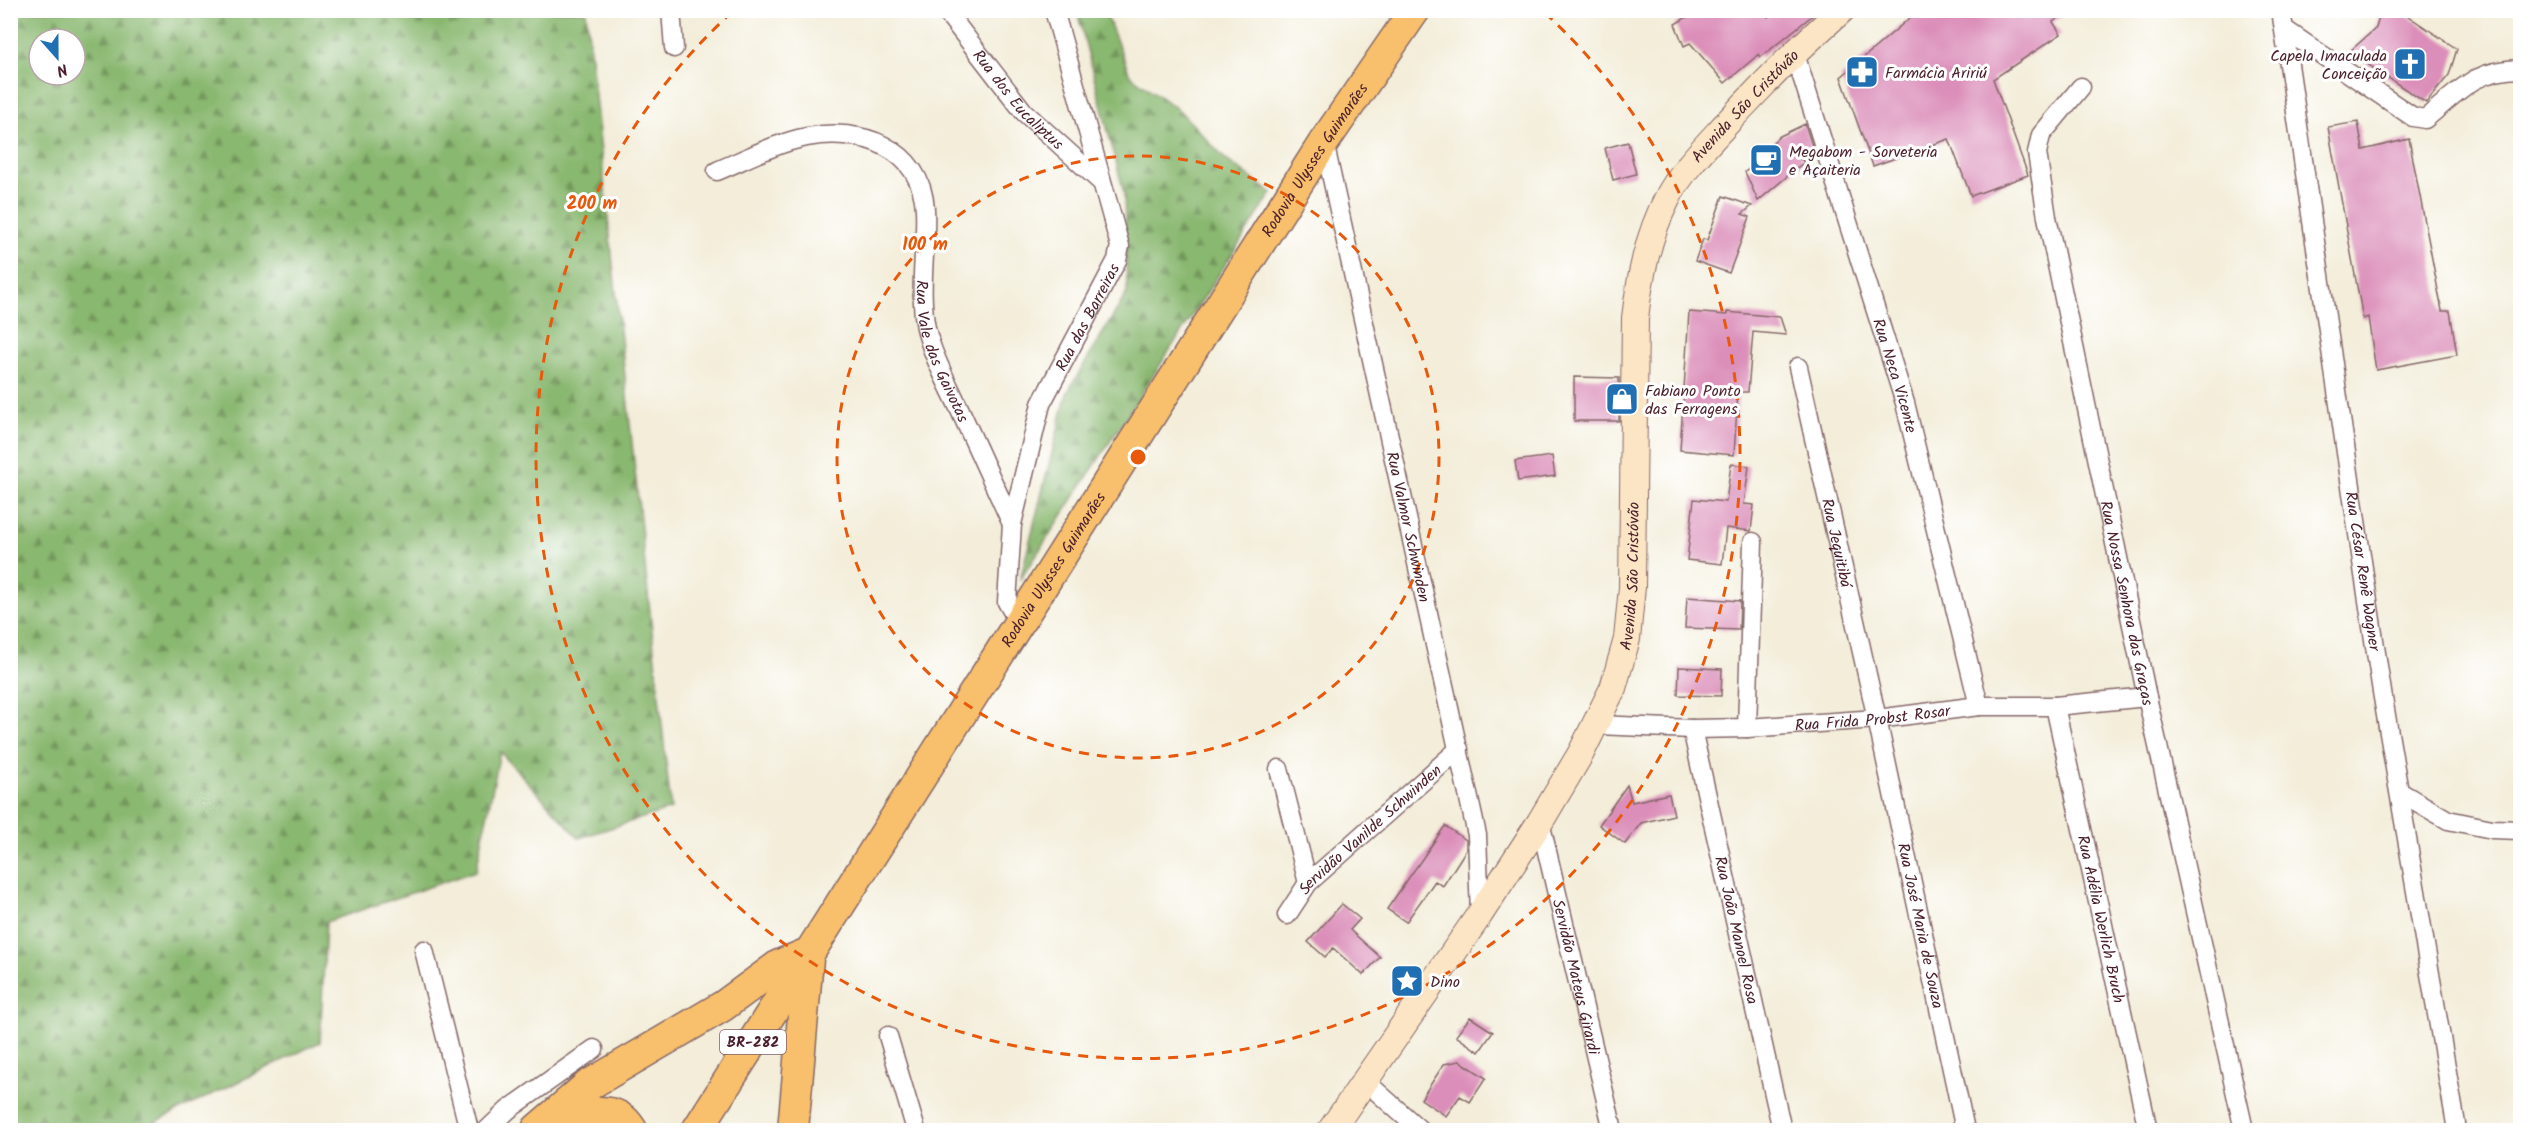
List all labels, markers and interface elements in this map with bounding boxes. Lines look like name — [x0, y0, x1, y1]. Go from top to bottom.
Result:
north arrow — [27, 27, 87, 87]
street label: Avenida São Cristóvão — [1686, 44, 1806, 169]
place label: Capela Imaculada Conceição — [2270, 44, 2387, 87]
street label: Rua dos Eucaliptus — [966, 45, 1069, 157]
church icon: Capela Imaculada Conceição — [2392, 46, 2428, 82]
pharmacy icon: Farmácia Aririú — [1844, 54, 1880, 90]
text: N — [53, 56, 71, 83]
place label: Farmácia Aririú — [1885, 61, 1987, 86]
street label: Rodovia Ulysses Guimarães — [1256, 78, 1375, 242]
place label: Megabom - Sorveteria e Açaiteria — [1789, 140, 1937, 183]
cafe icon: Megabom - Sorveteria e Açaiteria — [1748, 142, 1784, 178]
text: 200 m — [567, 190, 618, 219]
text: 100 m — [902, 231, 948, 260]
street label: Rua das Barreiras — [1050, 259, 1127, 376]
street label: Rua Vale das Gaivotas — [909, 280, 975, 427]
street label: Rua Neca Vicente — [1865, 315, 1923, 436]
place label: Fabiano Ponto das Ferragens — [1645, 379, 1741, 422]
shop icon: Fabiano Ponto das Ferragens — [1604, 381, 1640, 417]
centre of rings — [1128, 447, 1148, 467]
street label: Rua Valmor Schwinden — [1379, 449, 1436, 605]
street label: Rodovia Ulysses Guimarães — [995, 487, 1113, 653]
street label: Rua César Renê Wagner — [2338, 490, 2387, 654]
street label: Rua Jequitibá — [1814, 496, 1858, 591]
street label: Rua Nossa Senhora das Graças — [2092, 499, 2160, 708]
street label: Avenida São Cristóvão — [1613, 502, 1647, 653]
street label: Rua Frida Probst Rosar — [1794, 699, 1953, 739]
street label: Servidão Vanilde Schwinden — [1293, 759, 1448, 900]
street label: Rua Adélia Werlich Bruch — [2070, 833, 2131, 1006]
street label: Rua José Maria de Souza — [1890, 841, 1950, 1011]
street label: Rua João Manoel Rosa — [1707, 854, 1764, 1007]
street label: Servidão Mateus Girardi — [1545, 897, 1606, 1058]
place icon: Dino — [1389, 963, 1425, 999]
place label: Dino — [1430, 970, 1460, 995]
road number: BR-282 — [720, 1030, 786, 1054]

